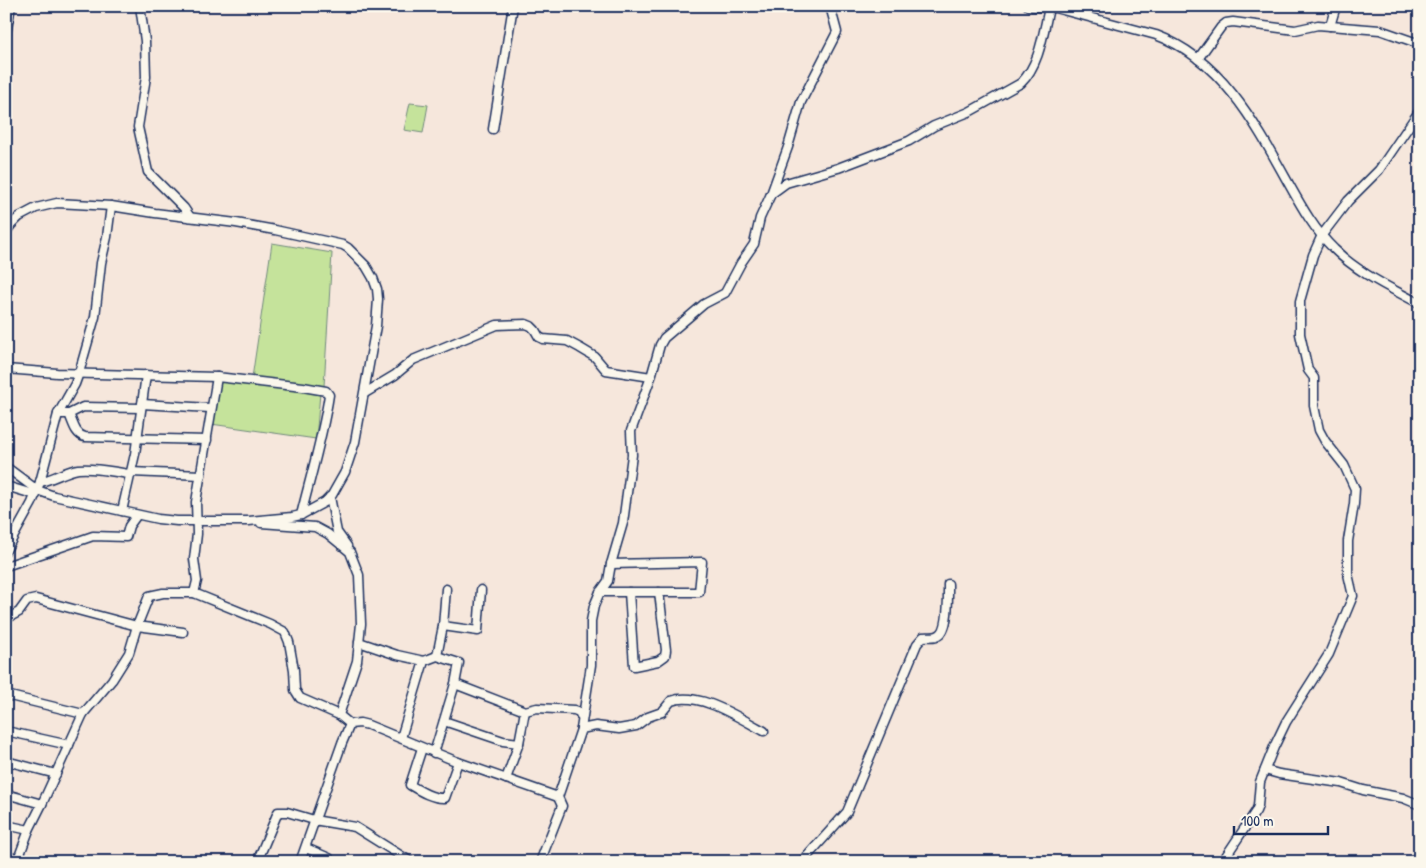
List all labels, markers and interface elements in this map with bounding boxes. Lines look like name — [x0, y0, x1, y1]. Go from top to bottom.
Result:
scale bar — [1234, 803, 1327, 835]
text: 100 m — [1241, 810, 1274, 831]

